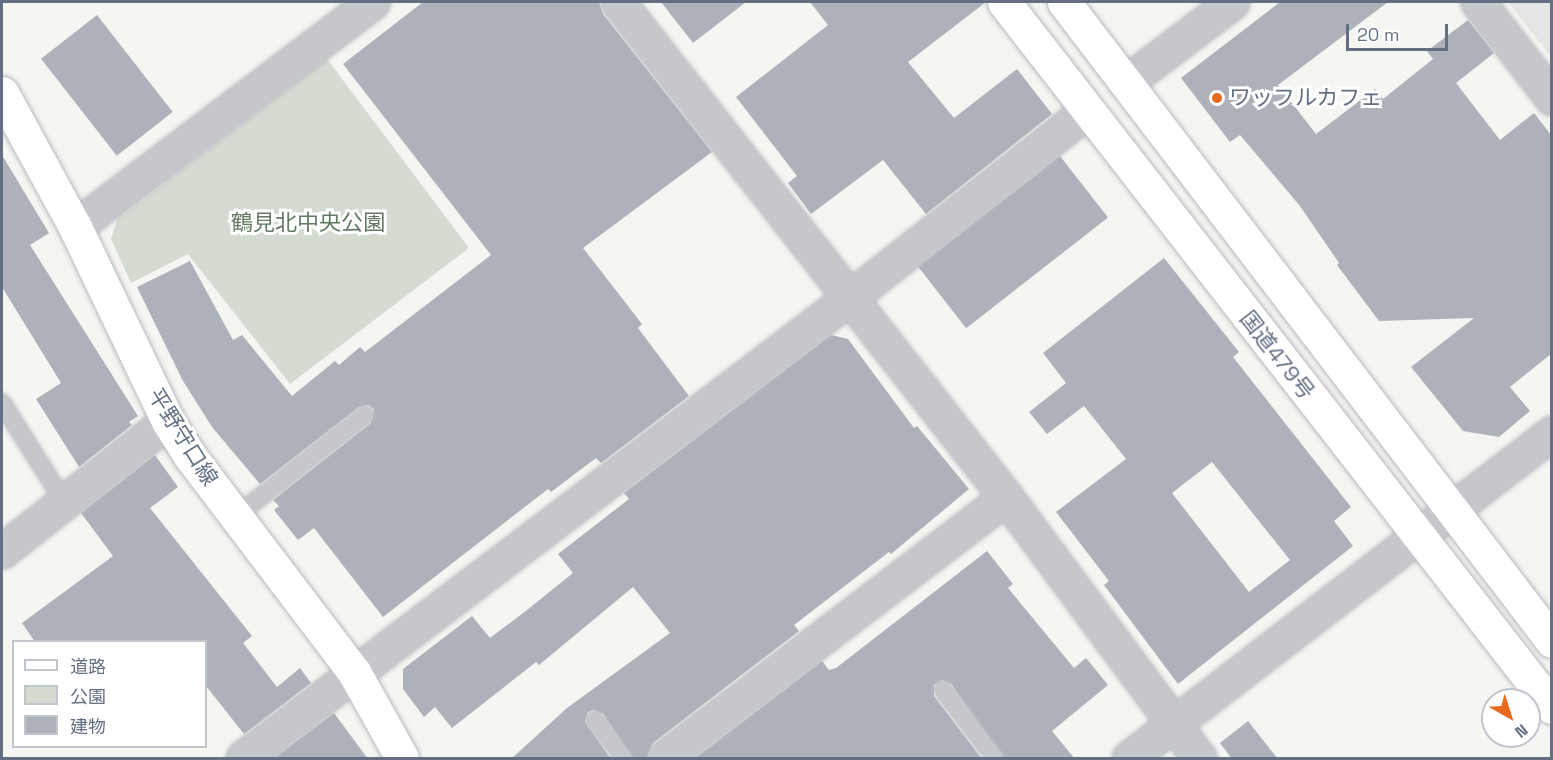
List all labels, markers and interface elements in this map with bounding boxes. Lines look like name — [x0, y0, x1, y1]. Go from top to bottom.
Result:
scale bar — [1349, 12, 1451, 50]
text: 20 m — [1357, 23, 1400, 46]
place label: ワッフルカフェ — [1229, 85, 1383, 111]
marker: ワッフルカフェ — [1210, 91, 1224, 105]
park label: 鶴見北中央公園 — [231, 210, 385, 236]
street label: 国道479号 — [1234, 306, 1320, 404]
street label: 平野守口線 — [143, 383, 223, 491]
legend — [12, 640, 207, 748]
text: 道路 — [70, 655, 106, 678]
text: 公園 — [70, 685, 106, 708]
north arrow — [1481, 688, 1541, 748]
text: 建物 — [70, 715, 106, 738]
text: N — [1511, 719, 1532, 742]

